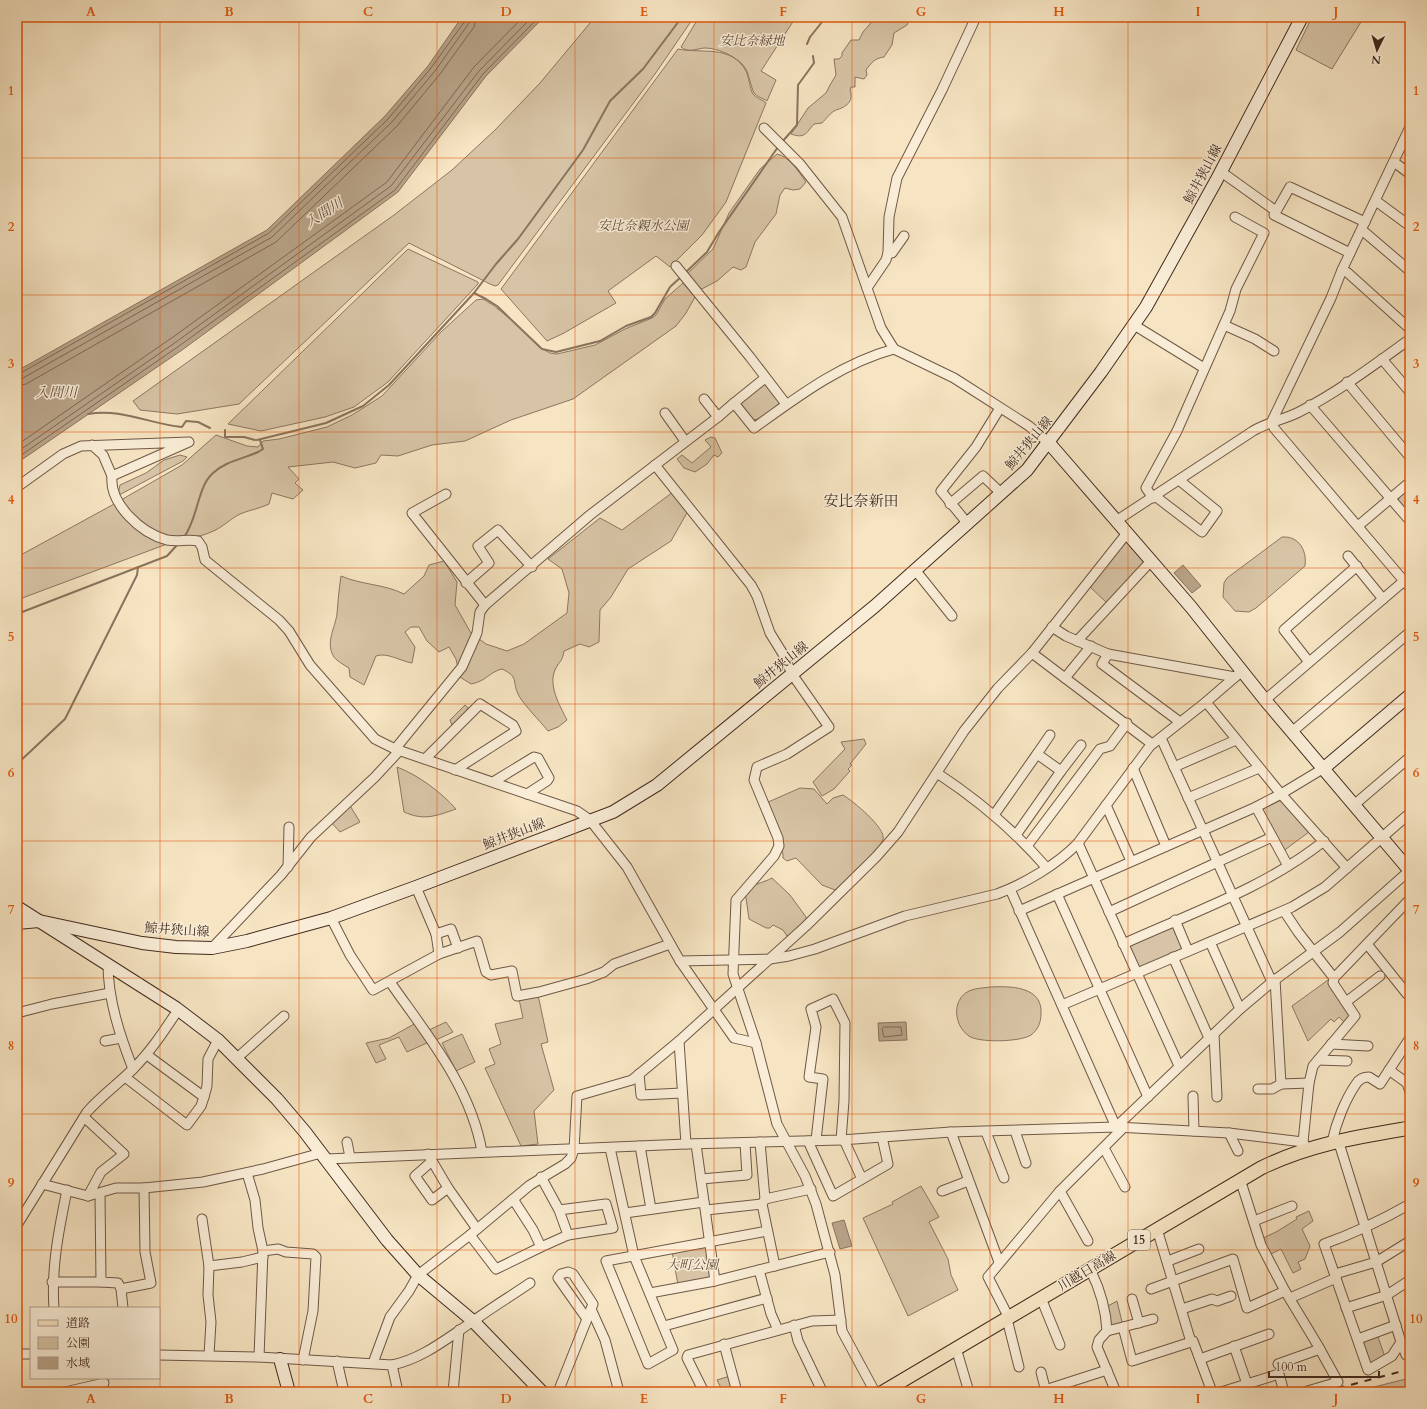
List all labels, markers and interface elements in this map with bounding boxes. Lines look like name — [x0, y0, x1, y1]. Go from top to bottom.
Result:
text: A — [86, 3, 96, 21]
text: B — [224, 3, 234, 21]
text: C — [363, 3, 373, 21]
text: D — [500, 3, 512, 21]
text: E — [640, 3, 648, 21]
text: F — [779, 3, 787, 21]
text: G — [916, 3, 927, 21]
text: H — [1053, 3, 1065, 21]
text: I — [1195, 3, 1201, 21]
text: J — [1332, 3, 1339, 21]
north arrow — [1357, 30, 1397, 70]
park label: 安比奈緑地 — [719, 32, 786, 50]
text: N — [1370, 52, 1382, 67]
text: 1 — [8, 82, 14, 100]
text: 1 — [1413, 82, 1419, 100]
street label: 鯨井狭山線 — [1180, 141, 1226, 207]
water label: 入間川 — [301, 193, 348, 232]
park label: 安比奈親水公園 — [597, 217, 690, 235]
text: 2 — [8, 218, 15, 236]
text: 2 — [1413, 218, 1420, 236]
text: 3 — [8, 355, 15, 373]
text: 3 — [1413, 355, 1420, 373]
water label: 入間川 — [35, 383, 79, 402]
street label: 鯨井狭山線 — [1001, 412, 1057, 474]
text: 4 — [8, 491, 15, 509]
district label: 安比奈新田 — [823, 491, 899, 511]
text: 4 — [1413, 491, 1420, 509]
text: 5 — [8, 628, 14, 646]
text: 5 — [1413, 628, 1419, 646]
street label: 鯨井狭山線 — [750, 638, 812, 692]
text: 6 — [8, 764, 15, 782]
text: 6 — [1413, 764, 1420, 782]
street label: 鯨井狭山線 — [480, 814, 548, 854]
text: 7 — [8, 901, 15, 919]
text: 7 — [1413, 901, 1420, 919]
street label: 鯨井狭山線 — [144, 919, 210, 941]
text: 8 — [8, 1037, 14, 1055]
text: 8 — [1413, 1037, 1419, 1055]
text: 9 — [8, 1174, 15, 1192]
text: 9 — [1413, 1174, 1420, 1192]
road number: 15 — [1128, 1230, 1150, 1250]
street label: 川越日高線 — [1055, 1247, 1119, 1295]
park label: 大町公園 — [666, 1256, 720, 1274]
legend — [30, 1307, 160, 1379]
text: 10 — [4, 1310, 18, 1328]
text: 10 — [1409, 1310, 1423, 1328]
text: 道路 — [66, 1315, 90, 1331]
text: 公園 — [66, 1335, 90, 1351]
scale bar — [1269, 1353, 1379, 1379]
text: 水域 — [66, 1355, 90, 1371]
text: 100 m — [1275, 1359, 1308, 1375]
text: A — [86, 1390, 96, 1408]
text: B — [224, 1390, 234, 1408]
text: C — [363, 1390, 373, 1408]
text: D — [500, 1390, 512, 1408]
text: E — [640, 1390, 648, 1408]
text: F — [779, 1390, 787, 1408]
text: G — [916, 1390, 927, 1408]
text: H — [1053, 1390, 1065, 1408]
text: I — [1195, 1390, 1201, 1408]
text: J — [1332, 1390, 1339, 1408]

